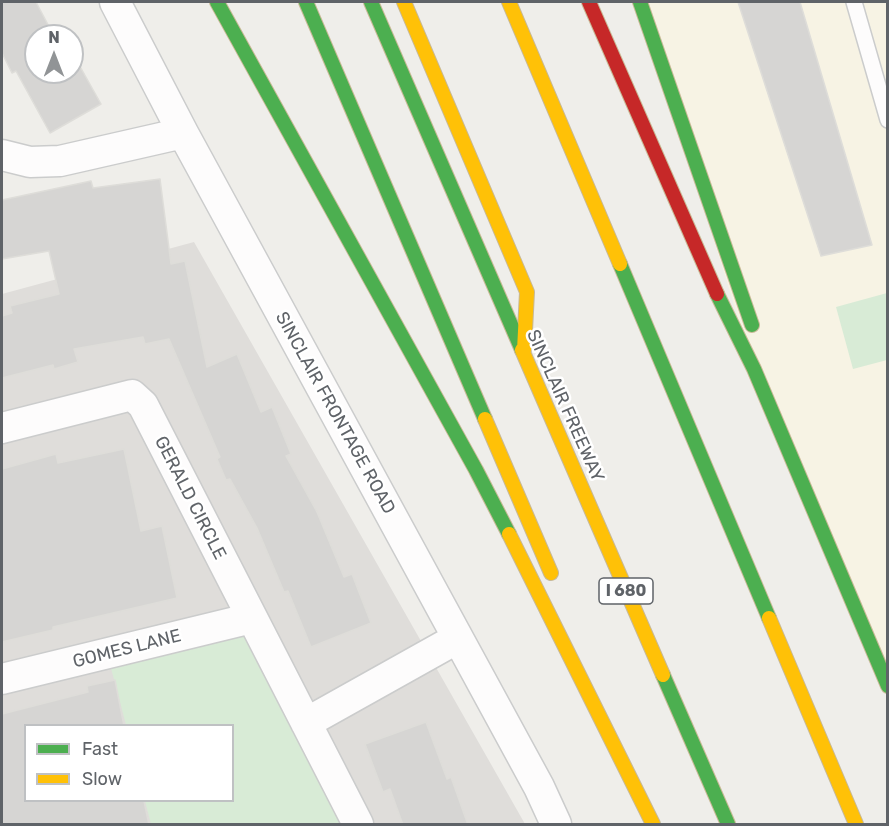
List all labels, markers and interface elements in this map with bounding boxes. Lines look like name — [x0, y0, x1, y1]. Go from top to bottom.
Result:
north arrow — [24, 24, 84, 84]
text: N — [48, 28, 60, 47]
street label: SINCLAIR FRONTAGE ROAD — [270, 308, 400, 518]
street label: SINCLAIR FREEWAY — [522, 327, 608, 485]
street label: GERALD CIRCLE — [150, 433, 230, 563]
road number: I 680 — [599, 578, 653, 604]
street label: GOMES LANE — [71, 625, 183, 673]
legend — [24, 724, 234, 802]
text: Fast — [82, 738, 118, 760]
text: Slow — [82, 768, 122, 790]

